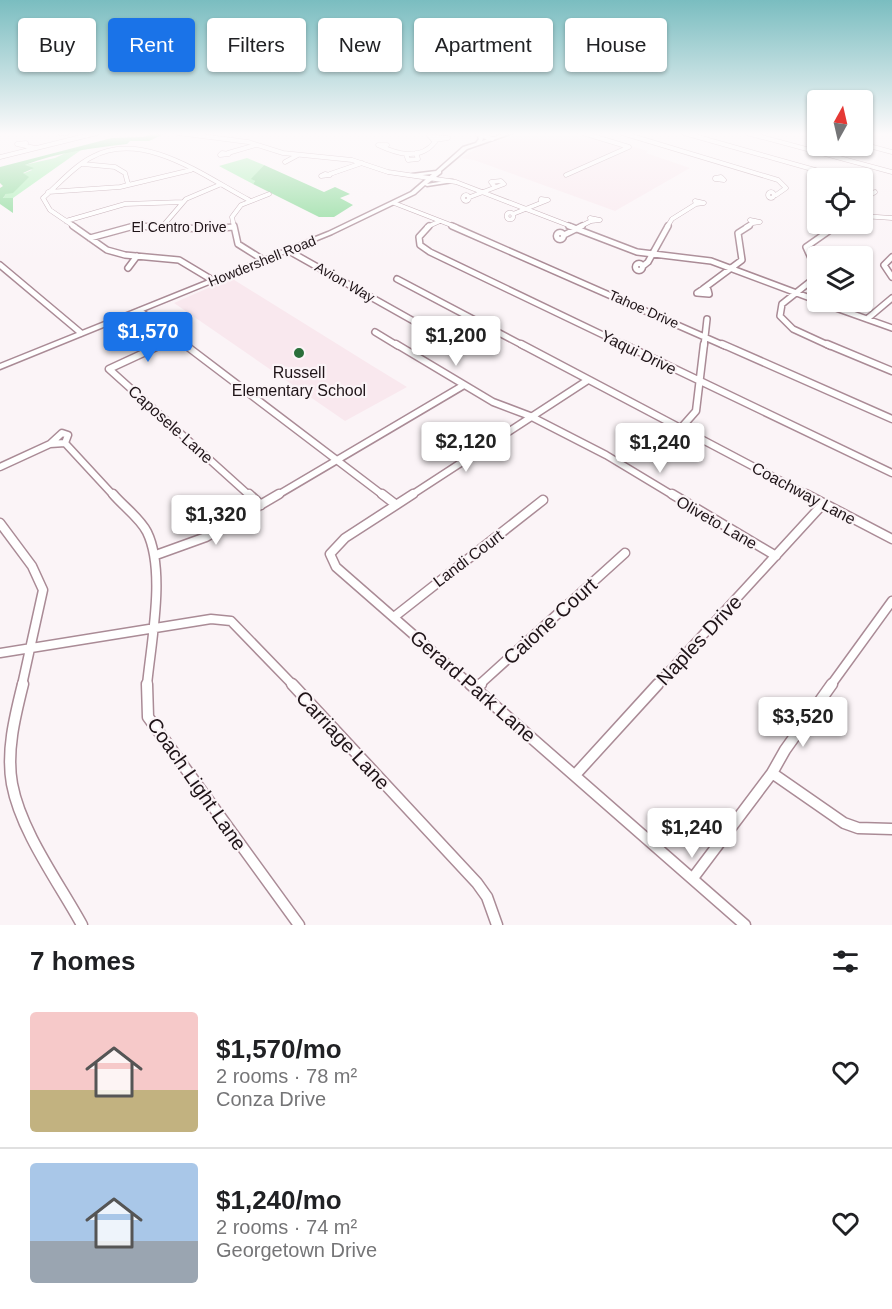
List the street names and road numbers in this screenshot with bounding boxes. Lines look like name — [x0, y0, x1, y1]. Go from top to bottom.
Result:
street label: El Centro Drive — [132, 219, 227, 235]
street label: Howdershell Road — [206, 232, 318, 290]
street label: Avion Way — [312, 259, 378, 305]
street label: Tahoe Drive — [607, 286, 682, 332]
street label: Yaqui Drive — [598, 327, 679, 378]
street label: Caposele Lane — [125, 382, 216, 467]
street label: Coachway Lane — [749, 459, 858, 528]
street label: Oliveto Lane — [674, 493, 760, 552]
street label: Landi Court — [430, 526, 507, 590]
street label: Caione Court — [499, 573, 601, 669]
street label: Naples Drive — [652, 591, 746, 689]
street label: Gerard Park Lane — [406, 626, 540, 746]
street label: Carriage Lane — [292, 686, 394, 794]
street label: Coach Light Lane — [143, 713, 251, 855]

